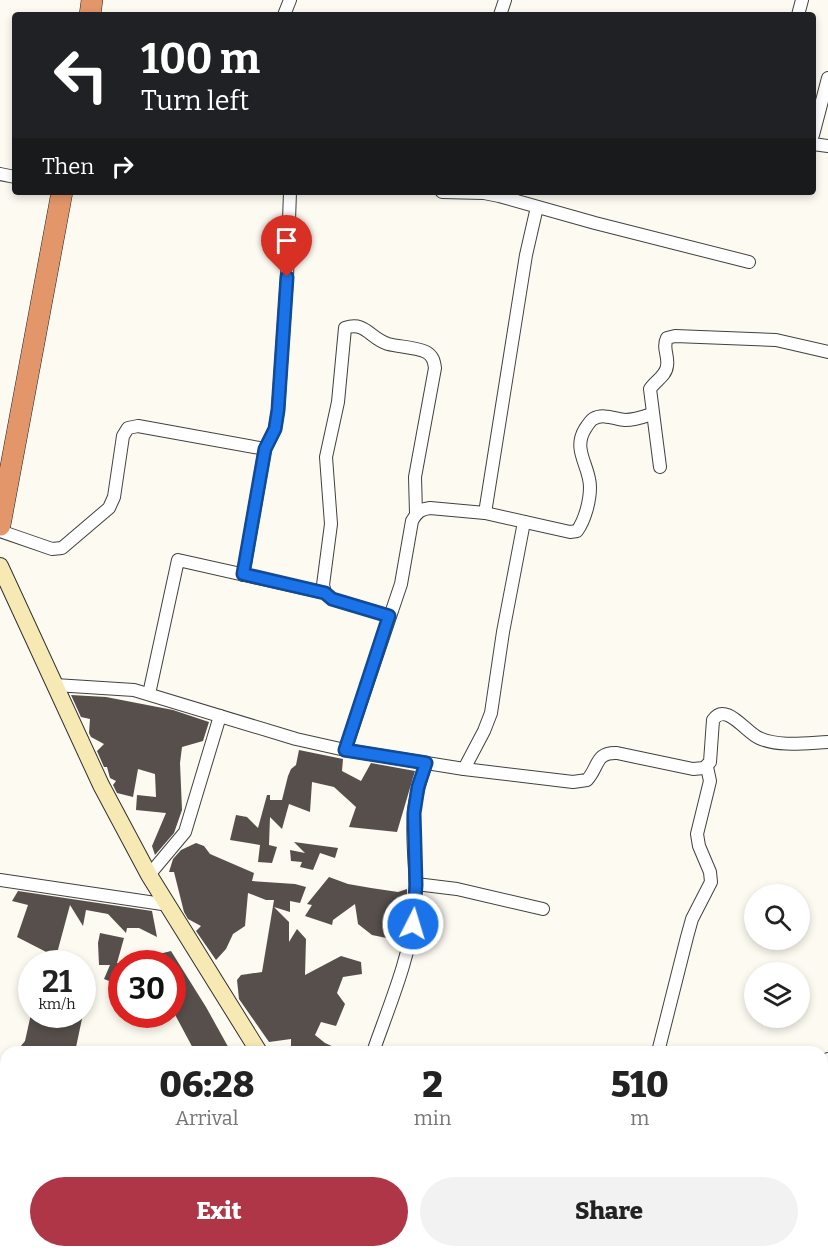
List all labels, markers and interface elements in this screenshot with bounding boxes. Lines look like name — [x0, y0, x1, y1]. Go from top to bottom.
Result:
text: 100 m — [141, 34, 260, 84]
icon: left — [42, 36, 120, 114]
text: Turn left — [141, 85, 249, 117]
icon: right — [106, 150, 139, 183]
text: Then — [42, 153, 94, 180]
pin — [261, 215, 312, 277]
icon: arrive — [270, 224, 303, 257]
map controls — [744, 884, 810, 1028]
button: search — [744, 884, 810, 950]
position arrow — [381, 892, 445, 956]
speed limit sign: 30 — [108, 950, 186, 1028]
button: layers — [744, 962, 810, 1028]
text: 21 — [42, 964, 72, 1000]
text: km/h — [38, 995, 76, 1013]
text: 06:28 — [159, 1063, 254, 1107]
text: 2 — [422, 1063, 443, 1107]
text: 510 — [611, 1063, 669, 1107]
text: Arrival — [175, 1106, 239, 1130]
text: min — [414, 1106, 451, 1130]
text: m — [630, 1106, 649, 1130]
button: Exit — [30, 1177, 408, 1246]
button: Share — [420, 1177, 798, 1246]

